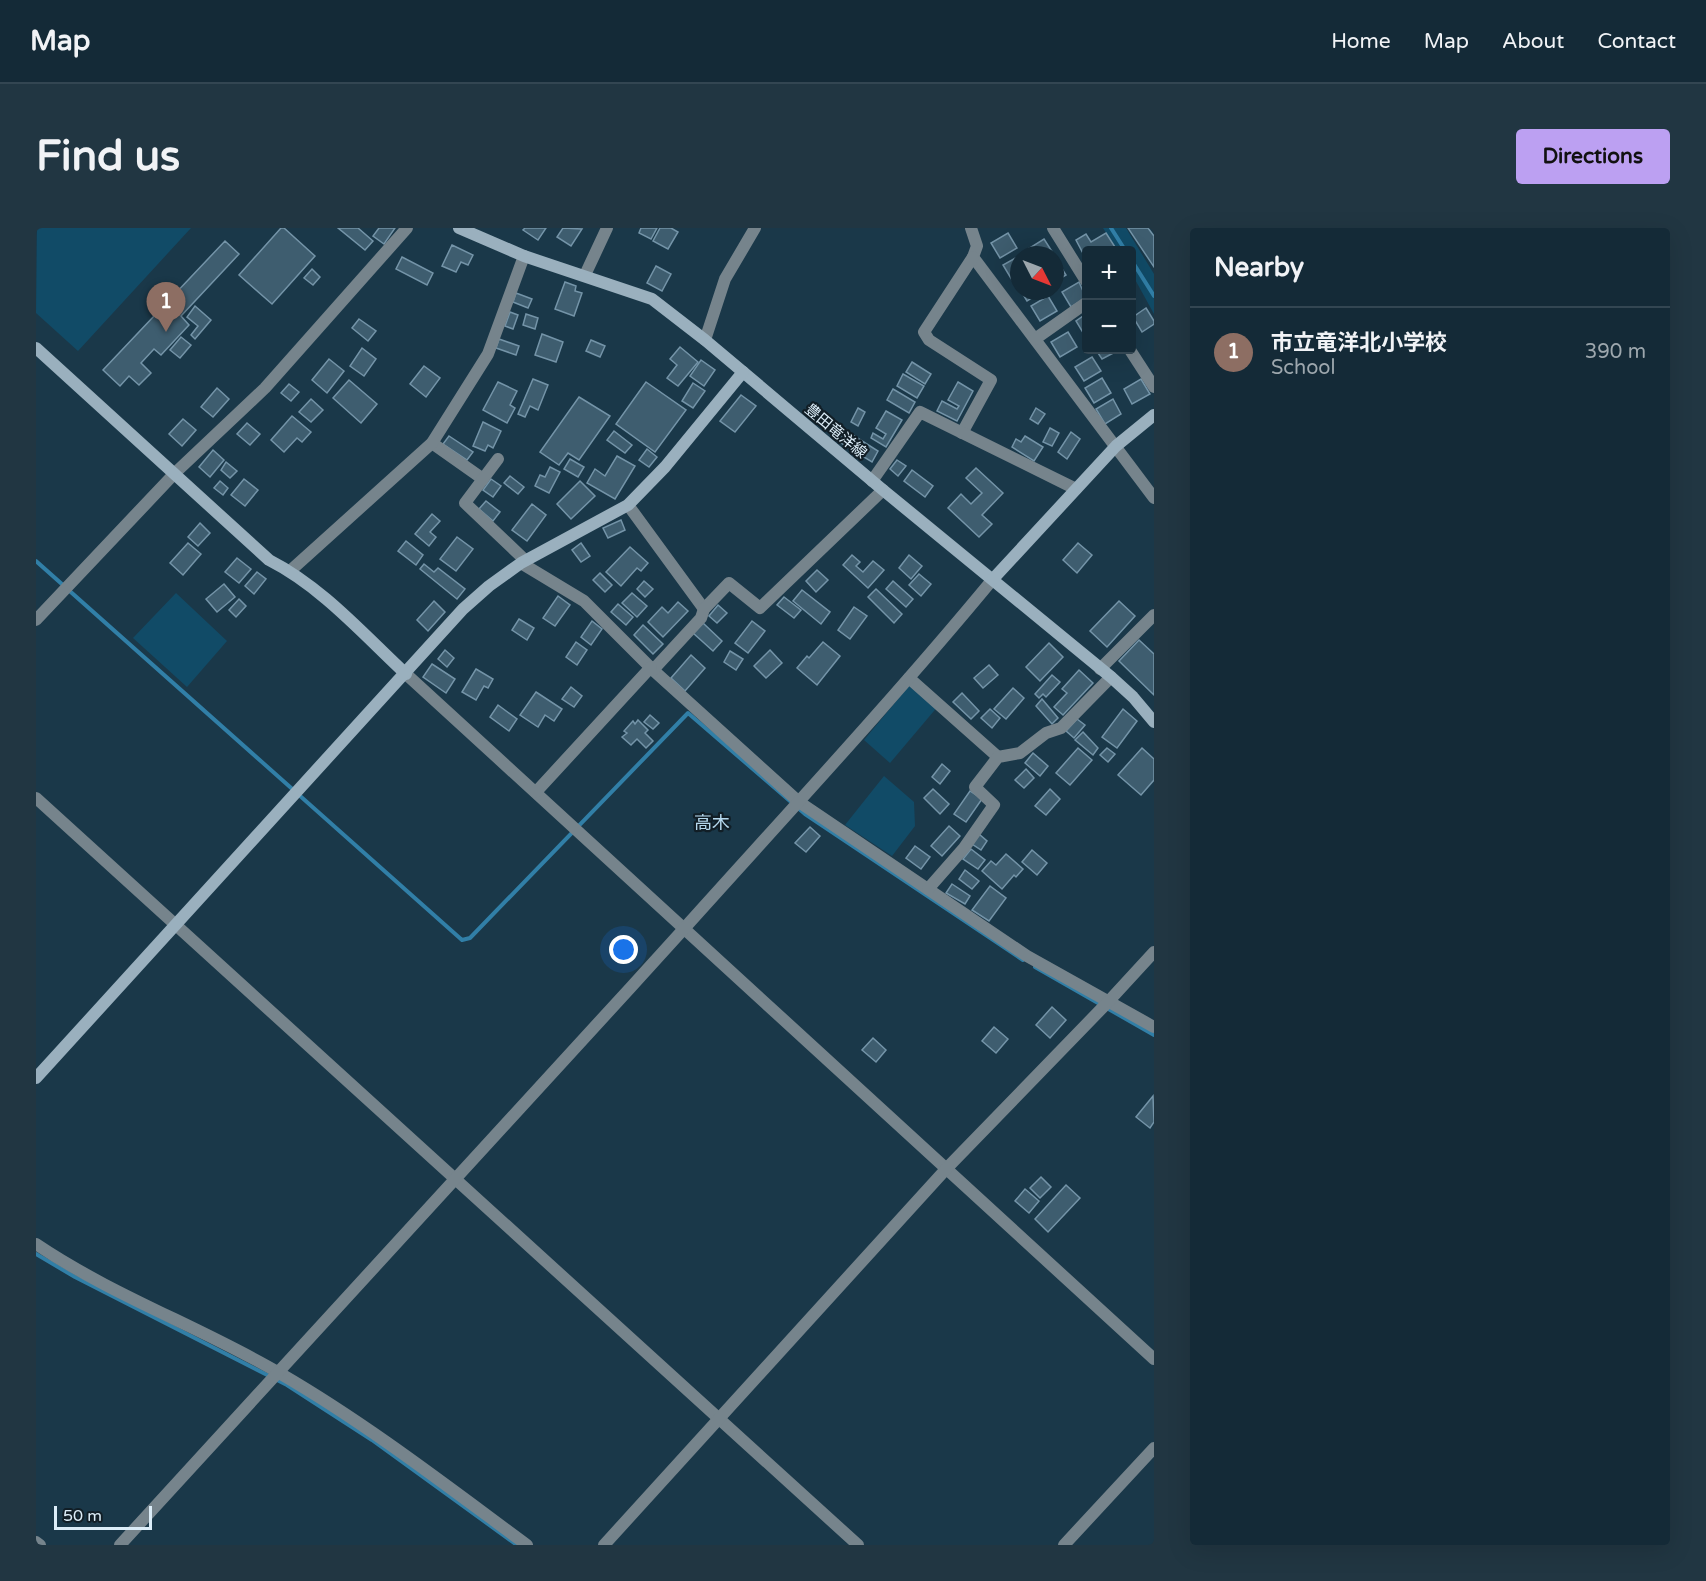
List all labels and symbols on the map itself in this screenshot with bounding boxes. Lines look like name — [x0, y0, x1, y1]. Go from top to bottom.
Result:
north arrow — [1010, 246, 1064, 300]
pin: 1 — [146, 282, 186, 332]
street label: 豊田竜洋線 — [801, 400, 871, 462]
district label: 高木 — [694, 812, 730, 834]
your location — [609, 935, 638, 964]
scale bar — [54, 1503, 152, 1530]

